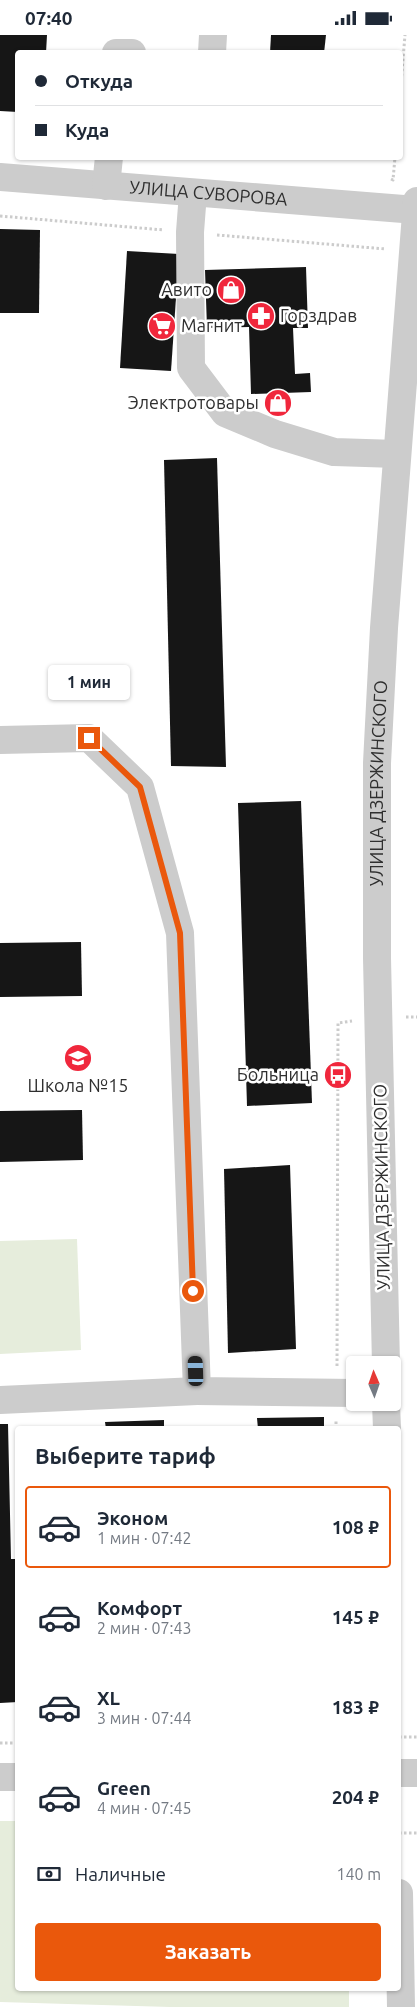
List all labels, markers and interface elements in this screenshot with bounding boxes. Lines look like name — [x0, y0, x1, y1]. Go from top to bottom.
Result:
text: 07:40 — [25, 7, 73, 29]
text: Откуда — [65, 70, 133, 92]
text: Куда — [65, 119, 109, 141]
street label: УЛИЦА СУВОРОВА — [129, 176, 288, 209]
shop icon: Авито — [216, 275, 246, 305]
place label: Авито — [161, 279, 212, 299]
pharmacy icon: Горздрав — [246, 301, 276, 331]
place label: Горздрав — [280, 305, 357, 325]
supermarket icon: Магнит — [147, 311, 177, 341]
place label: Магнит — [181, 315, 242, 335]
shop icon: Электротовары — [263, 388, 293, 418]
place label: Электротовары — [128, 392, 259, 412]
callout: 1 мин — [48, 665, 130, 701]
text: 1 мин — [67, 673, 111, 691]
street label: УЛИЦА ДЗЕРЖИНСКОГО — [366, 680, 390, 886]
route end — [78, 727, 100, 749]
school or university icon: Школа №15 — [63, 1043, 93, 1073]
bus stop icon: Больница — [323, 1060, 353, 1090]
place label: Больница — [237, 1064, 319, 1084]
place label: Школа №15 — [28, 1075, 128, 1095]
street label: УЛИЦА ДЗЕРЖИНСКОГО — [369, 1084, 393, 1290]
route start — [182, 1280, 204, 1302]
car — [187, 1356, 204, 1386]
north arrow — [346, 1356, 401, 1411]
map controls — [346, 1356, 401, 1411]
text: Выберите тариф — [35, 1443, 216, 1468]
icon: car — [37, 1505, 82, 1550]
text: Эконом — [97, 1507, 168, 1529]
text: 108 ₽ — [332, 1516, 379, 1538]
text: 1 мин · 07:42 — [97, 1529, 191, 1547]
icon: car — [37, 1595, 82, 1640]
text: Комфорт — [97, 1597, 182, 1619]
text: 145 ₽ — [332, 1606, 379, 1628]
text: 2 мин · 07:43 — [97, 1619, 191, 1637]
icon: car — [37, 1685, 82, 1730]
text: XL — [97, 1687, 120, 1709]
text: 183 ₽ — [332, 1696, 379, 1718]
text: 3 мин · 07:44 — [97, 1709, 191, 1727]
icon: car — [37, 1775, 82, 1820]
text: Green — [97, 1777, 151, 1799]
text: 204 ₽ — [332, 1786, 379, 1808]
text: 4 мин · 07:45 — [97, 1799, 191, 1817]
icon: cash — [35, 1860, 63, 1888]
text: Наличные — [75, 1863, 166, 1885]
text: 140 m — [336, 1865, 381, 1883]
button: Заказать — [35, 1923, 381, 1981]

